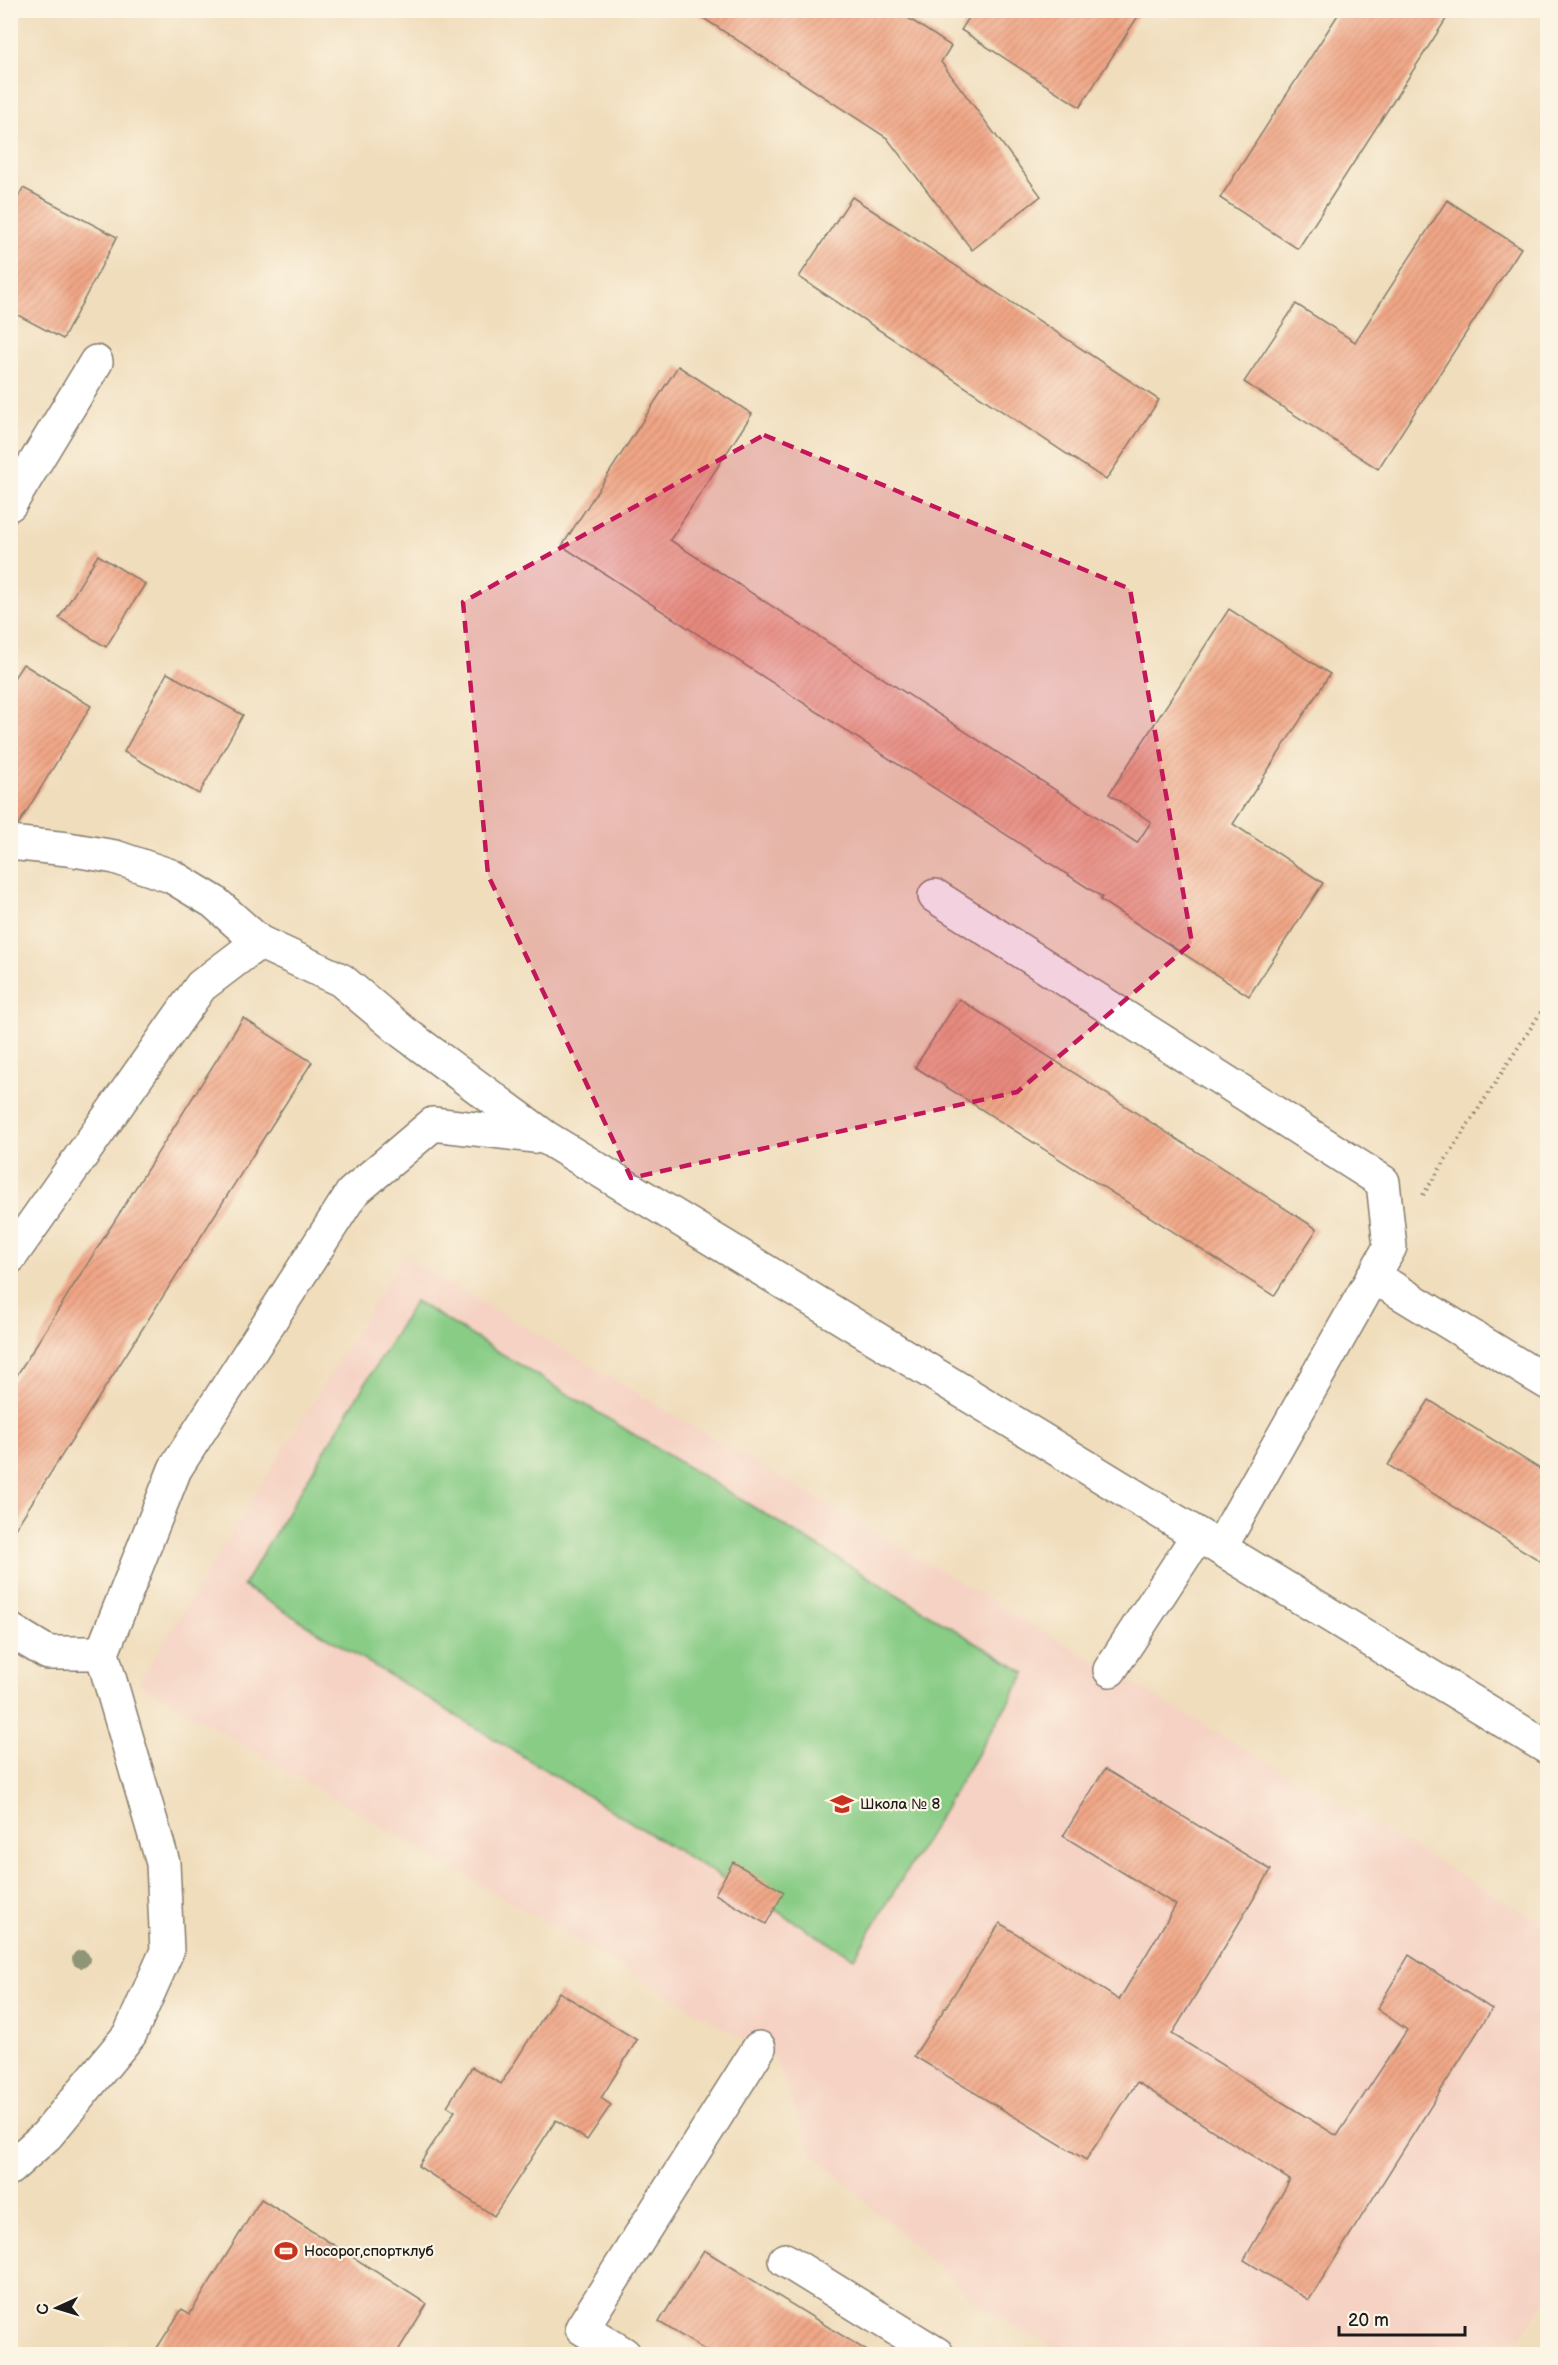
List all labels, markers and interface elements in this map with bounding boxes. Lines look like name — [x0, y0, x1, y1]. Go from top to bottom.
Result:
school or university icon: Школа № 8 — [829, 1791, 855, 1817]
place label: Школа № 8 — [860, 1795, 941, 1814]
sports icon: Носорог,спортклуб — [273, 2238, 299, 2264]
place label: Носорог,спортклуб — [304, 2242, 434, 2261]
north arrow — [27, 2278, 87, 2338]
scale bar — [1339, 2299, 1465, 2337]
text: С — [34, 2303, 53, 2315]
text: 20 m — [1348, 2310, 1389, 2331]

